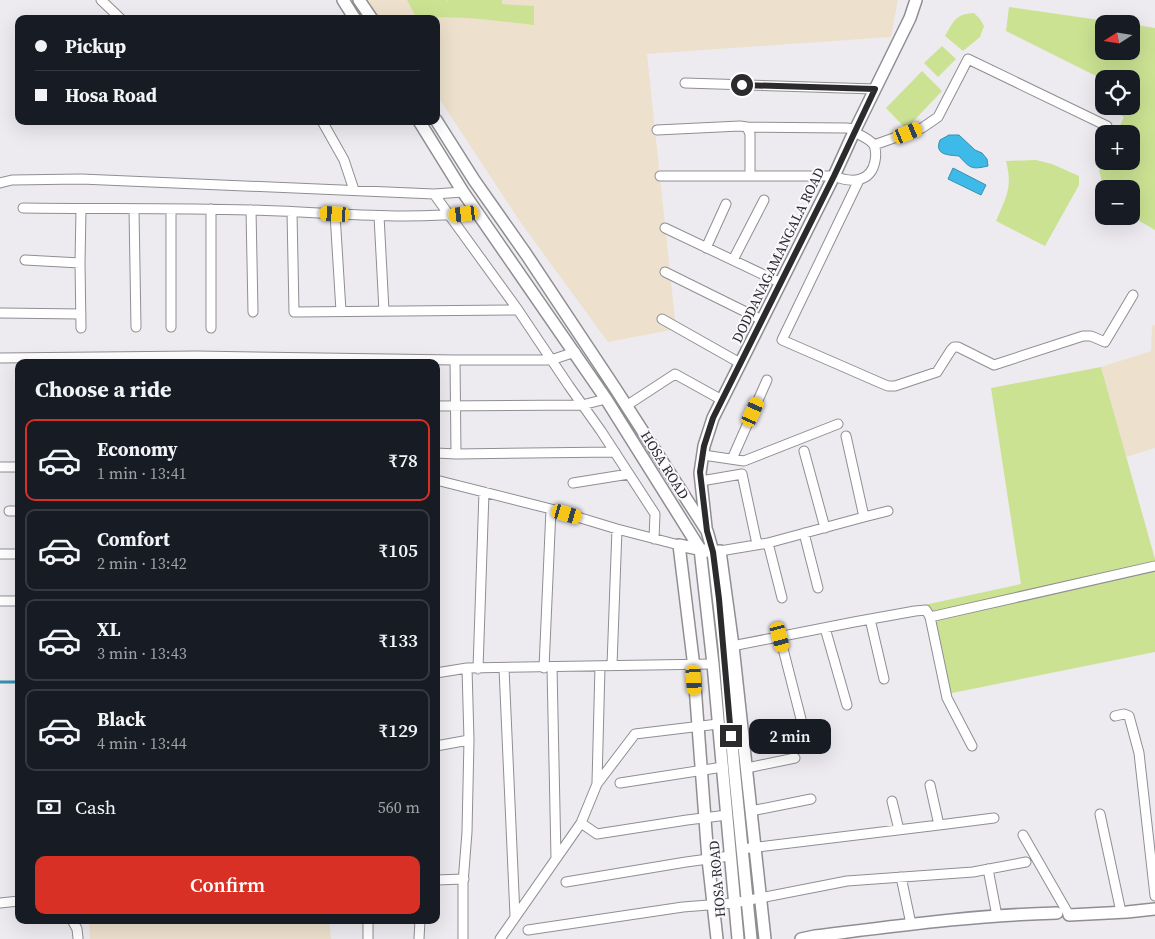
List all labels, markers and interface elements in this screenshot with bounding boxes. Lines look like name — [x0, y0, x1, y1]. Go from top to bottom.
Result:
north arrow — [1095, 15, 1140, 60]
map controls — [1095, 15, 1140, 225]
text: Pickup — [65, 33, 126, 59]
button: locate — [1095, 70, 1140, 115]
route start — [731, 74, 753, 96]
text: Hosa Road — [65, 82, 157, 108]
car — [891, 120, 924, 146]
button: + — [1095, 125, 1140, 170]
street label: DODDANAGAMANGALA ROAD — [727, 164, 829, 346]
button: − — [1095, 180, 1140, 225]
car — [448, 205, 479, 223]
car — [319, 206, 350, 222]
text: Choose a ride — [35, 374, 172, 404]
car — [740, 395, 765, 429]
street label: HOSA ROAD — [636, 427, 694, 503]
text: Economy — [97, 436, 178, 462]
icon: car — [37, 438, 82, 483]
text: ₹78 — [388, 447, 418, 473]
text: 1 min · 13:41 — [97, 462, 187, 484]
car — [550, 503, 583, 525]
text: Comfort — [97, 526, 170, 552]
icon: car — [37, 528, 82, 573]
text: ₹105 — [378, 537, 418, 563]
text: 2 min · 13:42 — [97, 552, 187, 574]
text: XL — [97, 616, 120, 642]
icon: car — [37, 618, 82, 663]
car — [768, 621, 791, 653]
text: ₹133 — [378, 627, 418, 653]
text: 3 min · 13:43 — [97, 642, 187, 664]
car — [685, 665, 702, 695]
text: Black — [97, 706, 146, 732]
icon: car — [37, 708, 82, 753]
text: ₹129 — [378, 717, 418, 743]
callout: 2 min — [748, 718, 831, 754]
route end — [720, 725, 742, 747]
text: 2 min — [769, 725, 811, 747]
text: 4 min · 13:44 — [97, 732, 187, 754]
icon: cash — [35, 793, 63, 821]
text: Cash — [75, 794, 116, 820]
text: 560 m — [378, 796, 420, 818]
street label: HOSA ROAD — [704, 840, 730, 918]
button: Confirm — [35, 856, 420, 914]

